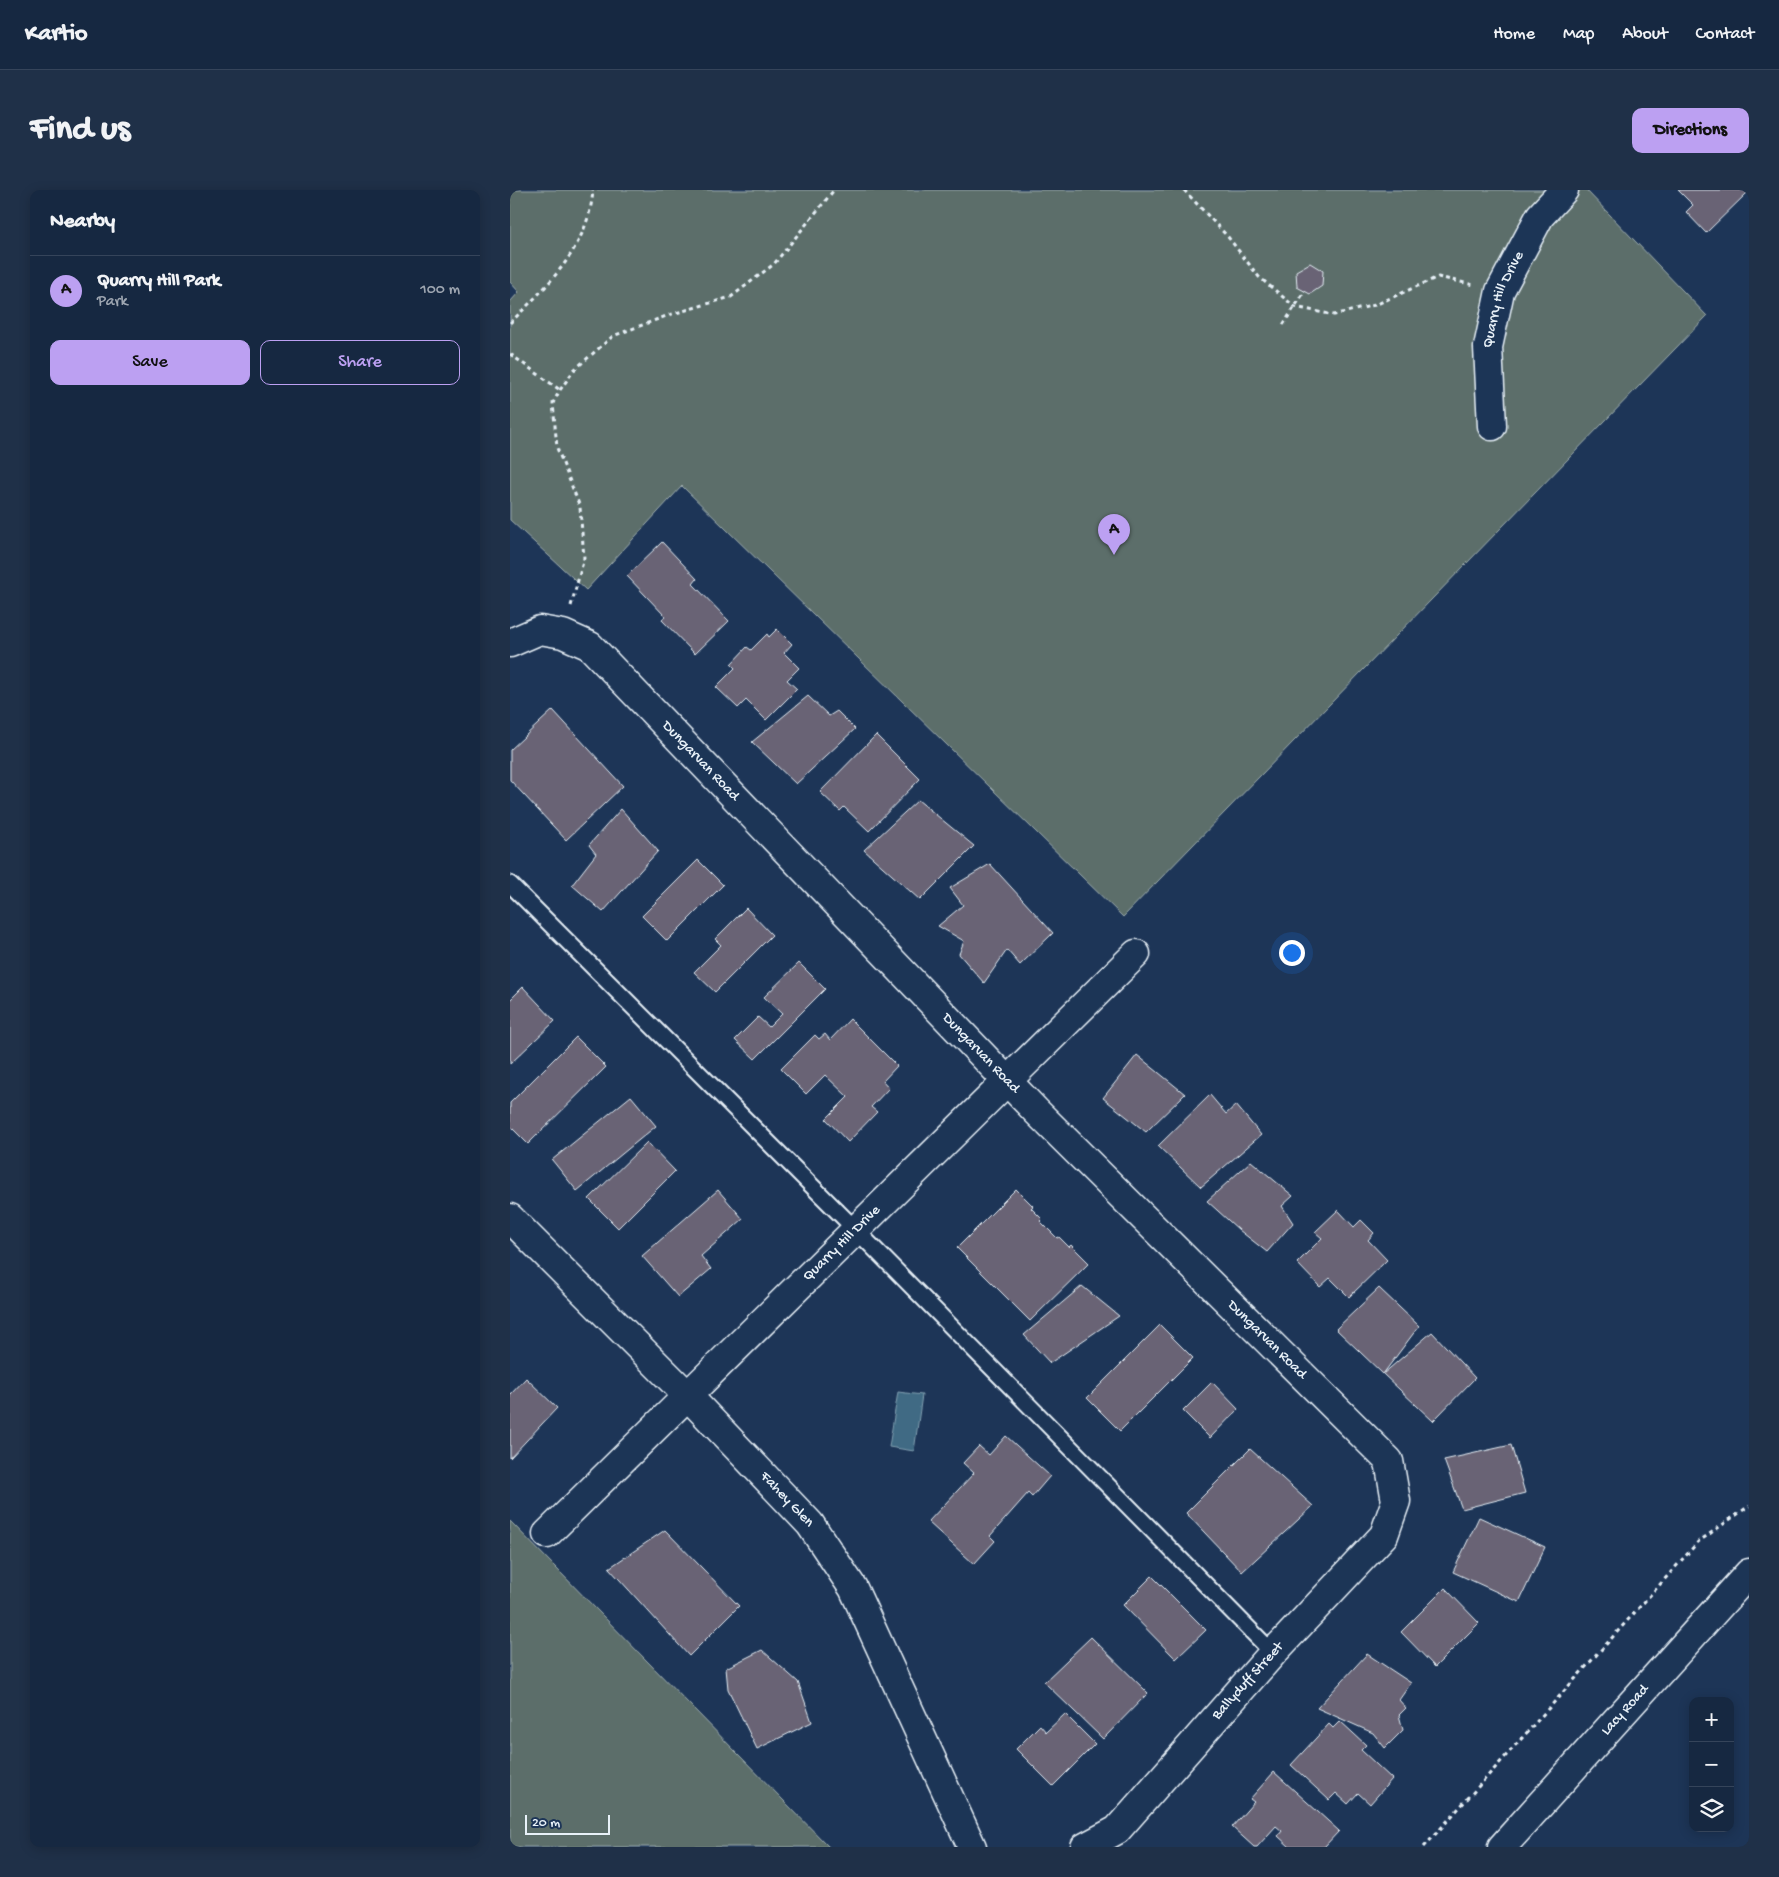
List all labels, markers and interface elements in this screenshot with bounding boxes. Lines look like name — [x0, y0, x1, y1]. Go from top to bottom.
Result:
text: Kartio — [25, 20, 88, 49]
text: Home — [1493, 24, 1535, 45]
text: Map — [1563, 24, 1594, 45]
text: About — [1622, 24, 1668, 45]
text: Contact — [1696, 24, 1754, 45]
button: Directions — [1632, 108, 1749, 153]
text: Find us — [30, 110, 130, 151]
text: Nearby — [50, 210, 115, 235]
street label: Quarry Hill Drive — [1479, 248, 1529, 350]
text: Quarry Hill Park — [97, 270, 221, 293]
text: A — [61, 281, 71, 300]
text: 100 m — [420, 281, 460, 300]
text: Park — [97, 293, 128, 312]
button: Save — [50, 340, 250, 385]
button: Share — [260, 340, 460, 385]
pin: A — [1098, 514, 1130, 555]
street label: Dungarvan Road — [657, 716, 744, 806]
your location — [1279, 940, 1305, 966]
street label: Dungarvan Road — [937, 1009, 1024, 1098]
street label: Quarry Hill Drive — [799, 1201, 885, 1286]
street label: Dungarvan Road — [1223, 1296, 1311, 1384]
street label: Fahey Glen — [755, 1467, 818, 1531]
street label: Ballyduff Street — [1208, 1637, 1289, 1724]
street label: Lacy Road — [1598, 1680, 1654, 1740]
map controls — [1689, 1697, 1734, 1832]
button: + — [1689, 1697, 1734, 1742]
button: − — [1689, 1742, 1734, 1787]
button: layers — [1689, 1787, 1734, 1832]
scale bar — [525, 1812, 610, 1835]
text: 20 m — [532, 1815, 560, 1832]

